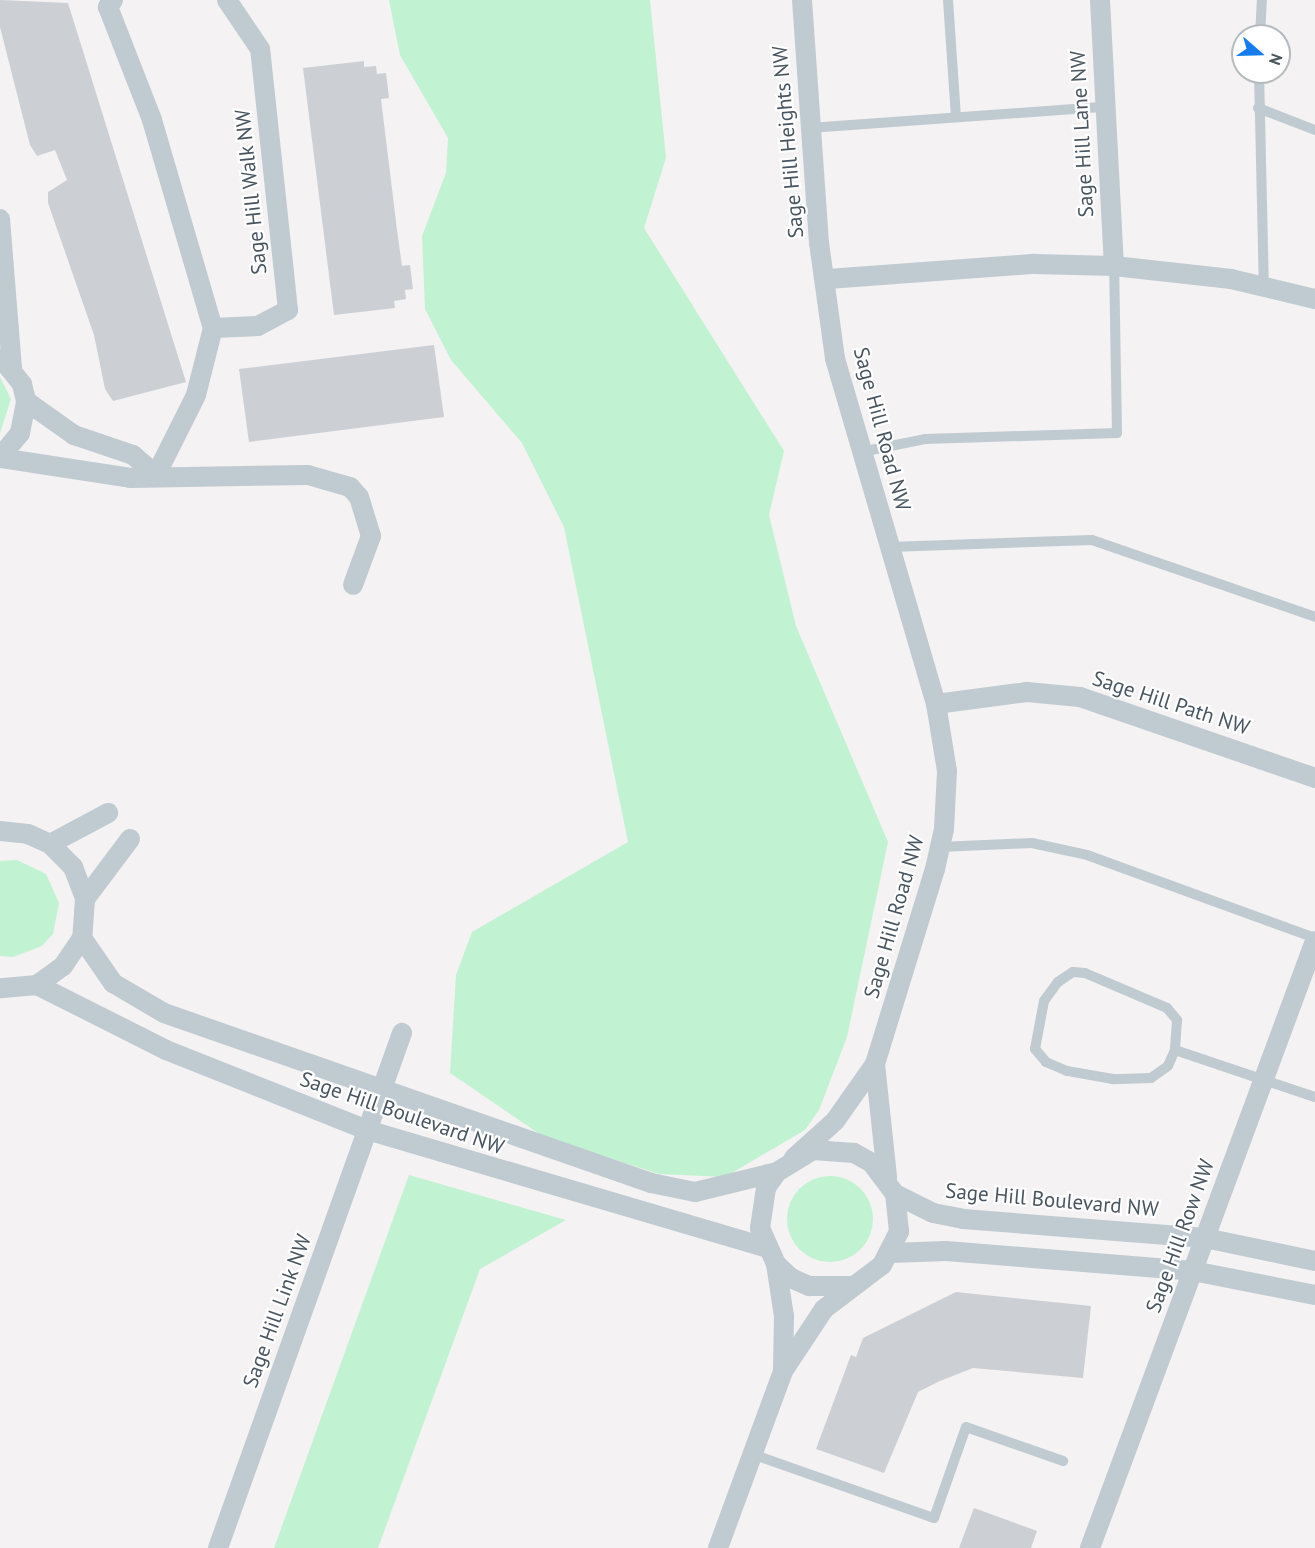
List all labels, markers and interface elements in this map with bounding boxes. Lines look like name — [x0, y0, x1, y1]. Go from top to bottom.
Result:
north arrow — [1231, 24, 1291, 84]
street label: Sage Hill Heights NW — [767, 45, 809, 239]
street label: Sage Hill Lane NW — [1065, 50, 1099, 218]
text: N — [1265, 51, 1287, 68]
street label: Sage Hill Walk NW — [230, 108, 272, 276]
street label: Sage Hill Road NW — [848, 344, 916, 514]
street label: Sage Hill Path NW — [1089, 666, 1253, 740]
street label: Sage Hill Road NW — [859, 833, 929, 1001]
street label: Sage Hill Boulevard NW — [297, 1066, 507, 1160]
street label: Sage Hill Row NW — [1140, 1156, 1220, 1316]
street label: Sage Hill Boulevard NW — [944, 1178, 1160, 1222]
street label: Sage Hill Link NW — [237, 1231, 317, 1391]

